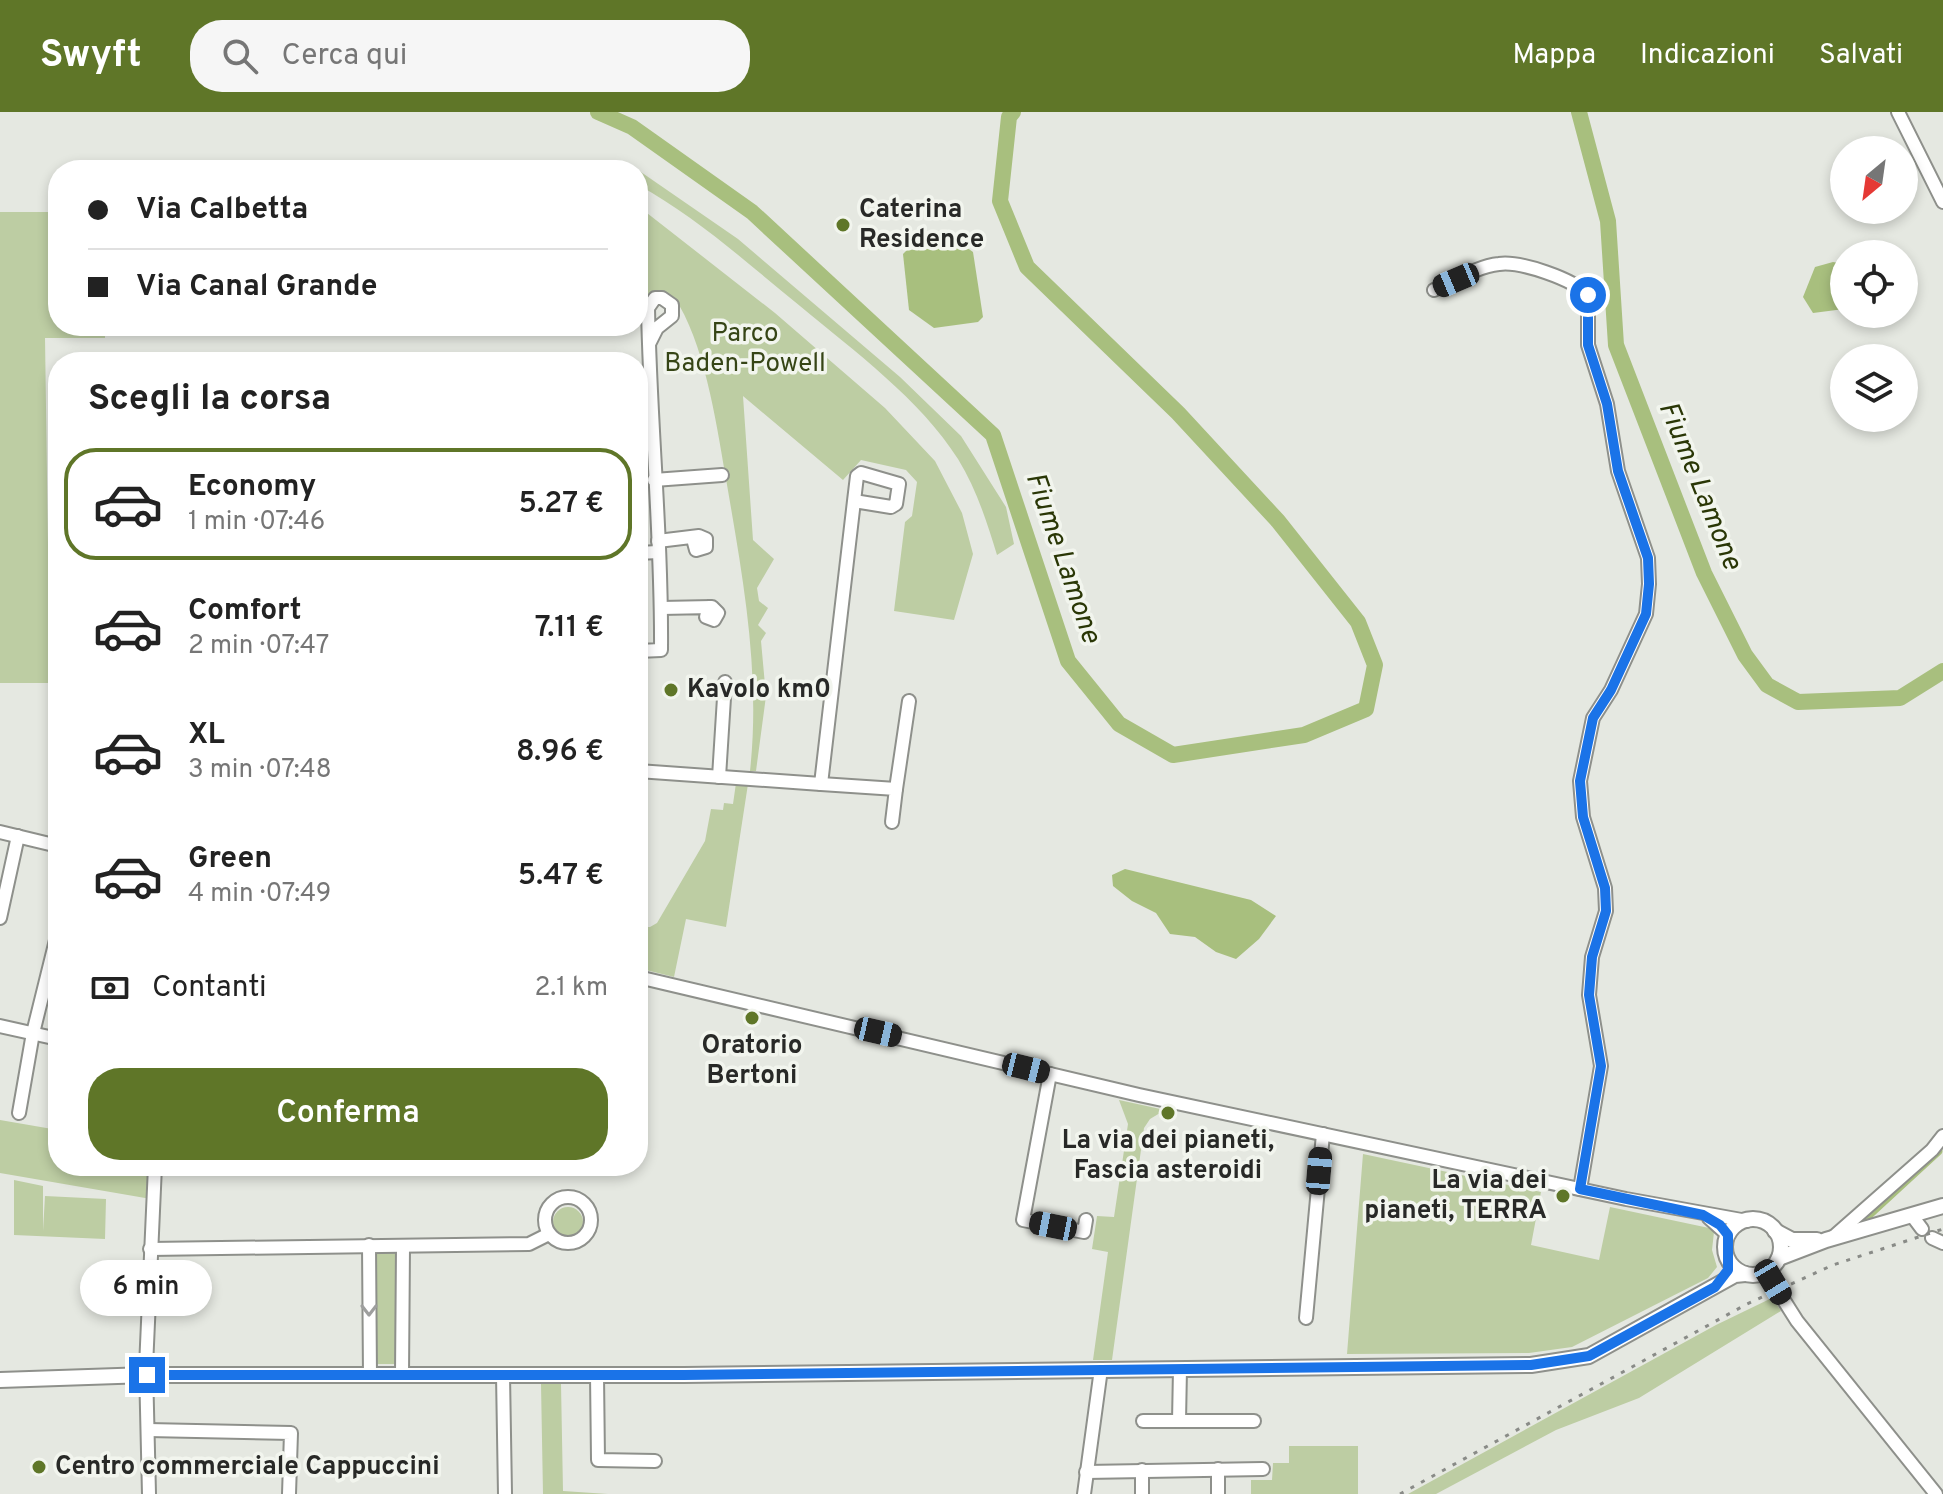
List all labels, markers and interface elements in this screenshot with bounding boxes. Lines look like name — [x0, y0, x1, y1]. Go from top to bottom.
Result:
search box — [190, 20, 750, 92]
text: Swyft — [40, 32, 142, 81]
icon: search — [218, 34, 262, 78]
text: Cerca qui — [282, 38, 407, 75]
text: Mappa — [1513, 38, 1596, 74]
text: Indicazioni — [1640, 38, 1775, 74]
text: Salvati — [1819, 38, 1903, 74]
north arrow — [1830, 136, 1918, 224]
map controls — [1830, 136, 1918, 432]
text: Via Calbetta — [136, 192, 308, 229]
place label: Caterina Residence — [859, 194, 984, 257]
marker: Caterina Residence — [834, 216, 852, 234]
button: locate — [1830, 240, 1918, 328]
car — [1429, 260, 1483, 300]
text: Via Canal Grande — [136, 269, 377, 306]
route start — [1570, 277, 1606, 313]
park label: Parco Baden-Powell — [664, 318, 826, 381]
button: layers — [1830, 344, 1918, 432]
text: Scegli la corsa — [88, 377, 331, 423]
water label: Fiume Lamone — [1649, 397, 1749, 576]
icon: car — [92, 468, 164, 540]
water label: Fiume Lamone — [1016, 468, 1108, 649]
text: Economy — [188, 469, 316, 506]
text: 5.27 € — [519, 486, 604, 523]
text: 1 min · 07:46 — [188, 506, 325, 539]
icon: car — [92, 592, 164, 664]
text: Comfort — [188, 593, 301, 630]
text: 7.11 € — [535, 610, 604, 647]
text: 2 min · 07:47 — [188, 630, 329, 663]
place label: Kavolo km0 — [687, 674, 831, 707]
marker: Kavolo km0 — [662, 681, 680, 699]
icon: car — [92, 716, 164, 788]
text: XL — [188, 717, 225, 754]
text: 8.96 € — [516, 734, 604, 771]
text: 3 min · 07:48 — [188, 754, 332, 787]
icon: car — [92, 840, 164, 912]
text: Green — [188, 841, 272, 878]
text: 5.47 € — [518, 858, 604, 895]
text: 4 min · 07:49 — [188, 878, 331, 911]
icon: cash — [88, 966, 132, 1010]
text: Contanti — [152, 970, 267, 1007]
text: 2.1 km — [534, 972, 608, 1005]
marker: Oratorio Bertoni — [743, 1009, 761, 1027]
car — [852, 1015, 904, 1049]
place label: Oratorio Bertoni — [702, 1030, 802, 1093]
car — [1000, 1051, 1052, 1085]
button: Conferma — [88, 1068, 608, 1160]
marker: La via dei pianeti, Fascia asteroidi — [1159, 1104, 1177, 1122]
place label: La via dei pianeti, Fascia asteroidi — [1062, 1125, 1274, 1188]
car — [1305, 1146, 1333, 1196]
place label: La via dei pianeti, TERRA — [1364, 1165, 1547, 1228]
marker: La via dei pianeti, TERRA — [1554, 1187, 1572, 1205]
car — [1027, 1210, 1079, 1242]
car — [1750, 1255, 1796, 1309]
callout: 6 min — [81, 1259, 213, 1315]
text: 6 min — [113, 1271, 179, 1304]
one-way arrow — [360, 1304, 378, 1317]
route end — [129, 1357, 165, 1393]
place label: Centro commerciale Cappuccini — [55, 1451, 440, 1484]
marker: Centro commerciale Cappuccini — [30, 1458, 48, 1476]

